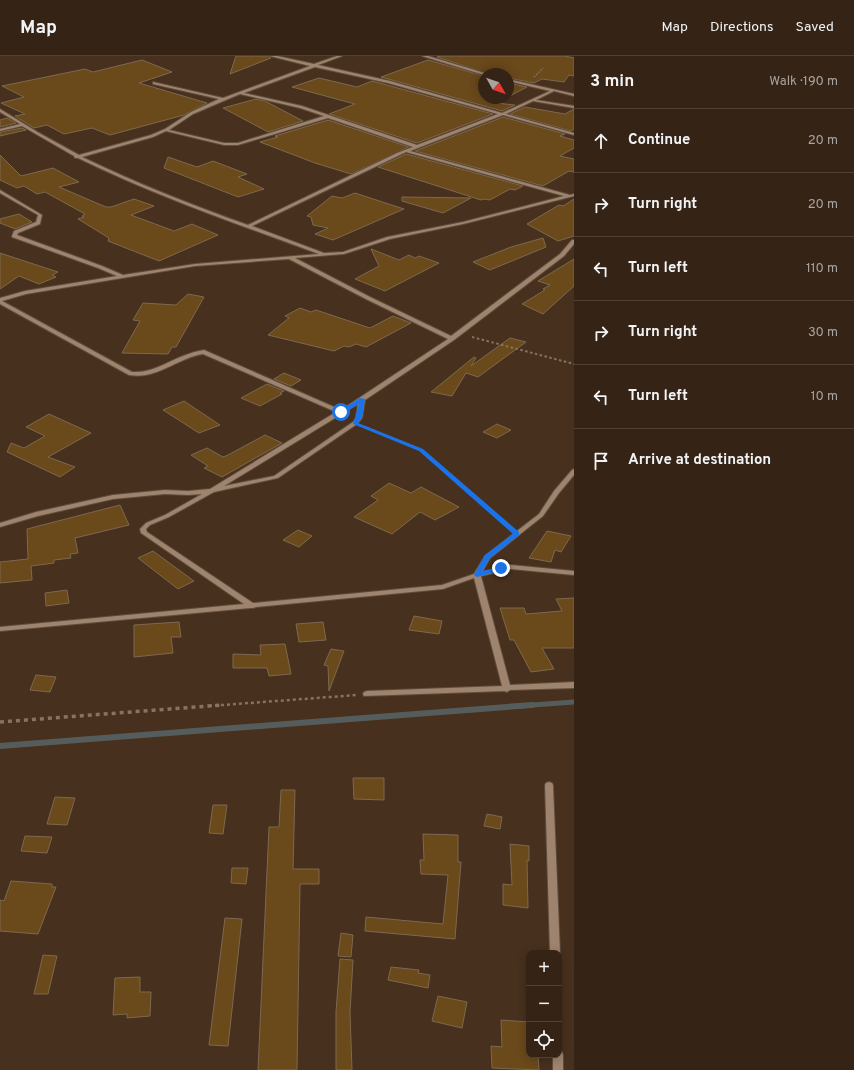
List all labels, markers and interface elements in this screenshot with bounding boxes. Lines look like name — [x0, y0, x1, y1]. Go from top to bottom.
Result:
text: Map — [20, 16, 57, 40]
text: Map — [662, 19, 688, 36]
text: Directions — [710, 19, 774, 36]
text: Saved — [796, 19, 834, 36]
north arrow — [478, 68, 514, 104]
text: 3 min — [590, 71, 634, 93]
text: Walk · 190 m — [769, 74, 838, 90]
icon: ahead — [590, 130, 612, 152]
text: Continue — [628, 131, 690, 150]
text: 20 m — [808, 133, 838, 149]
icon: right — [590, 194, 612, 216]
text: Turn right — [628, 195, 697, 214]
text: 20 m — [808, 197, 838, 213]
icon: left — [590, 258, 612, 280]
text: Turn left — [628, 259, 688, 278]
text: 110 m — [806, 261, 838, 277]
icon: right — [590, 322, 612, 344]
text: Turn right — [628, 323, 697, 342]
text: 30 m — [808, 325, 838, 341]
icon: left — [590, 386, 612, 408]
text: Turn left — [628, 387, 688, 406]
text: 10 m — [811, 389, 838, 405]
route start — [332, 403, 350, 421]
icon: arrive — [590, 450, 612, 472]
text: Arrive at destination — [628, 451, 771, 470]
route end — [492, 559, 510, 577]
map controls — [526, 950, 562, 1058]
button: + — [526, 950, 562, 986]
button: − — [526, 986, 562, 1022]
button: locate — [526, 1022, 562, 1058]

